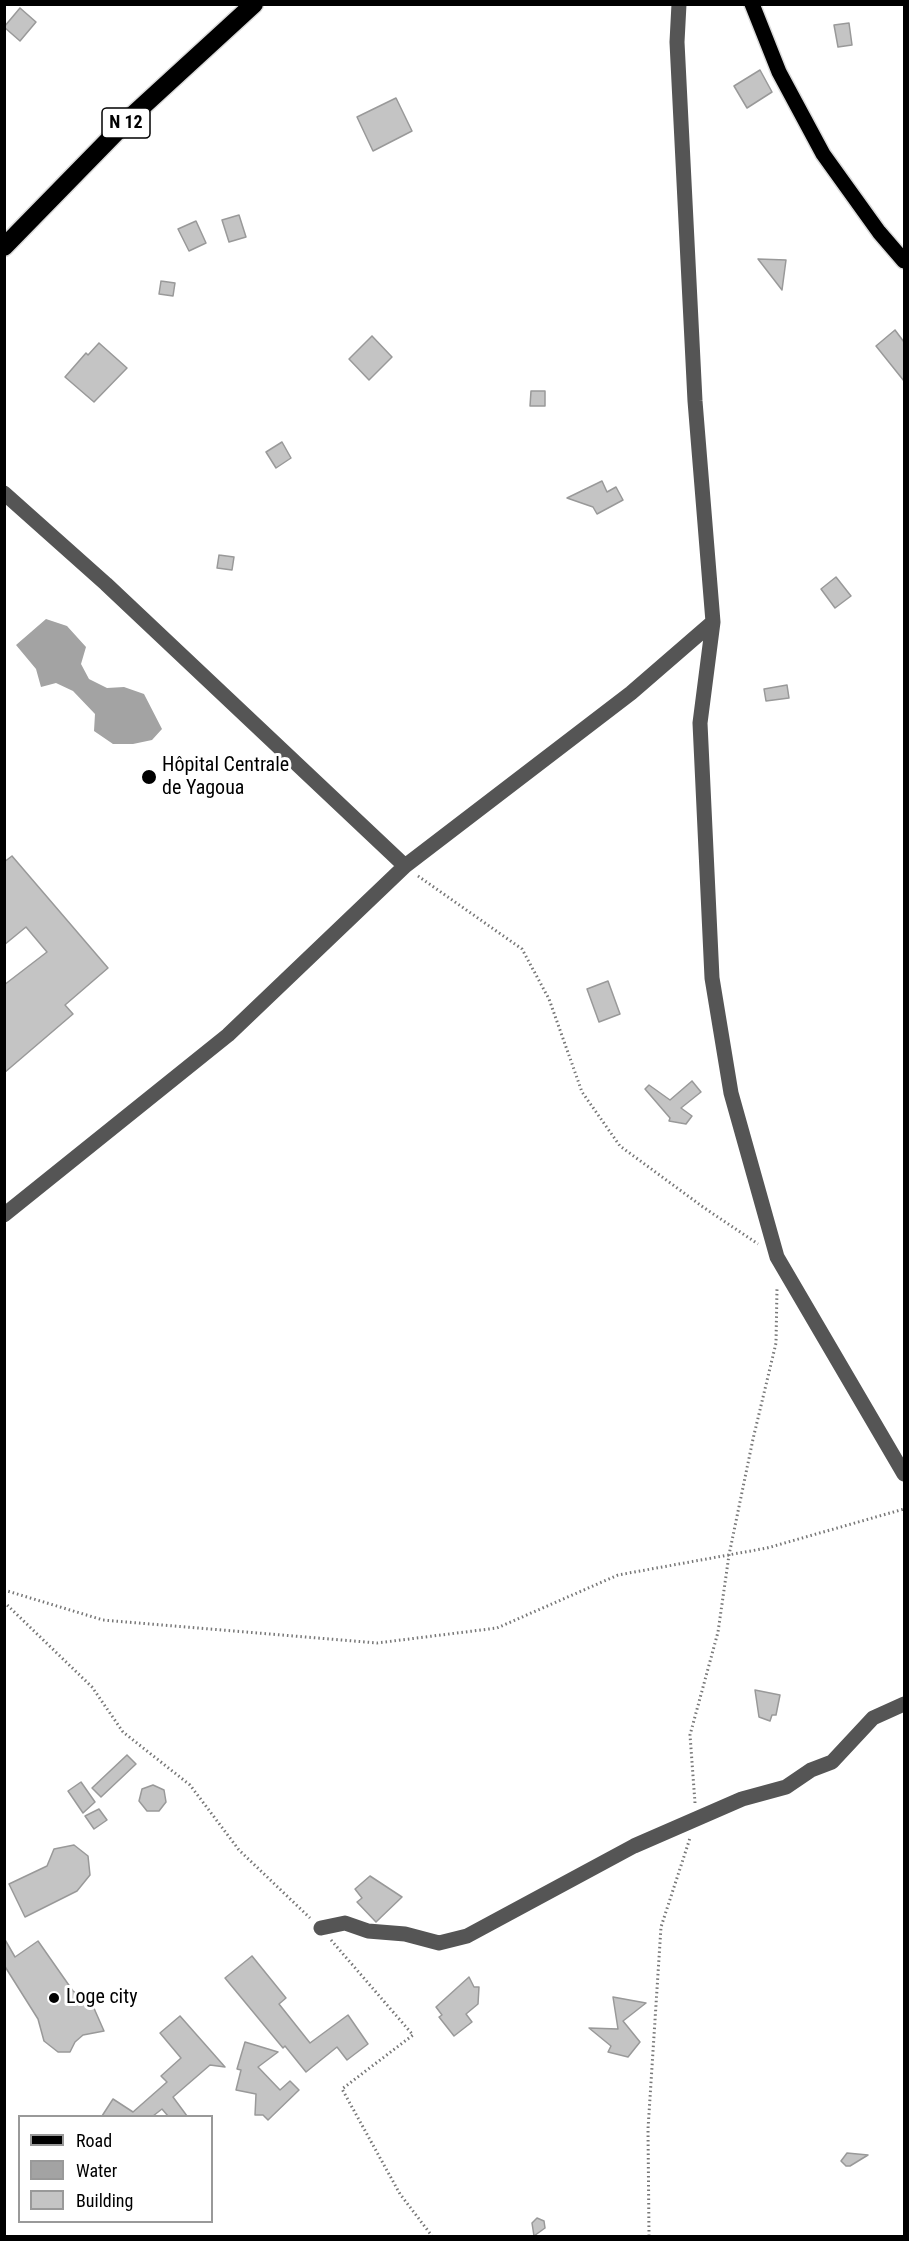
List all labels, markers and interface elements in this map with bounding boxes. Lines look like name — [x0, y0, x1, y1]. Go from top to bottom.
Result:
road number: N 12 — [102, 108, 150, 138]
place label: Hôpital Centrale de Yagoua — [162, 754, 289, 801]
marker: Hôpital Centrale de Yagoua — [140, 768, 158, 786]
place label: Loge city — [66, 1986, 137, 2010]
marker: Loge city — [47, 1991, 61, 2005]
legend — [18, 2115, 213, 2223]
text: Road — [76, 2130, 112, 2151]
text: Water — [76, 2160, 117, 2181]
text: Building — [76, 2190, 133, 2211]

